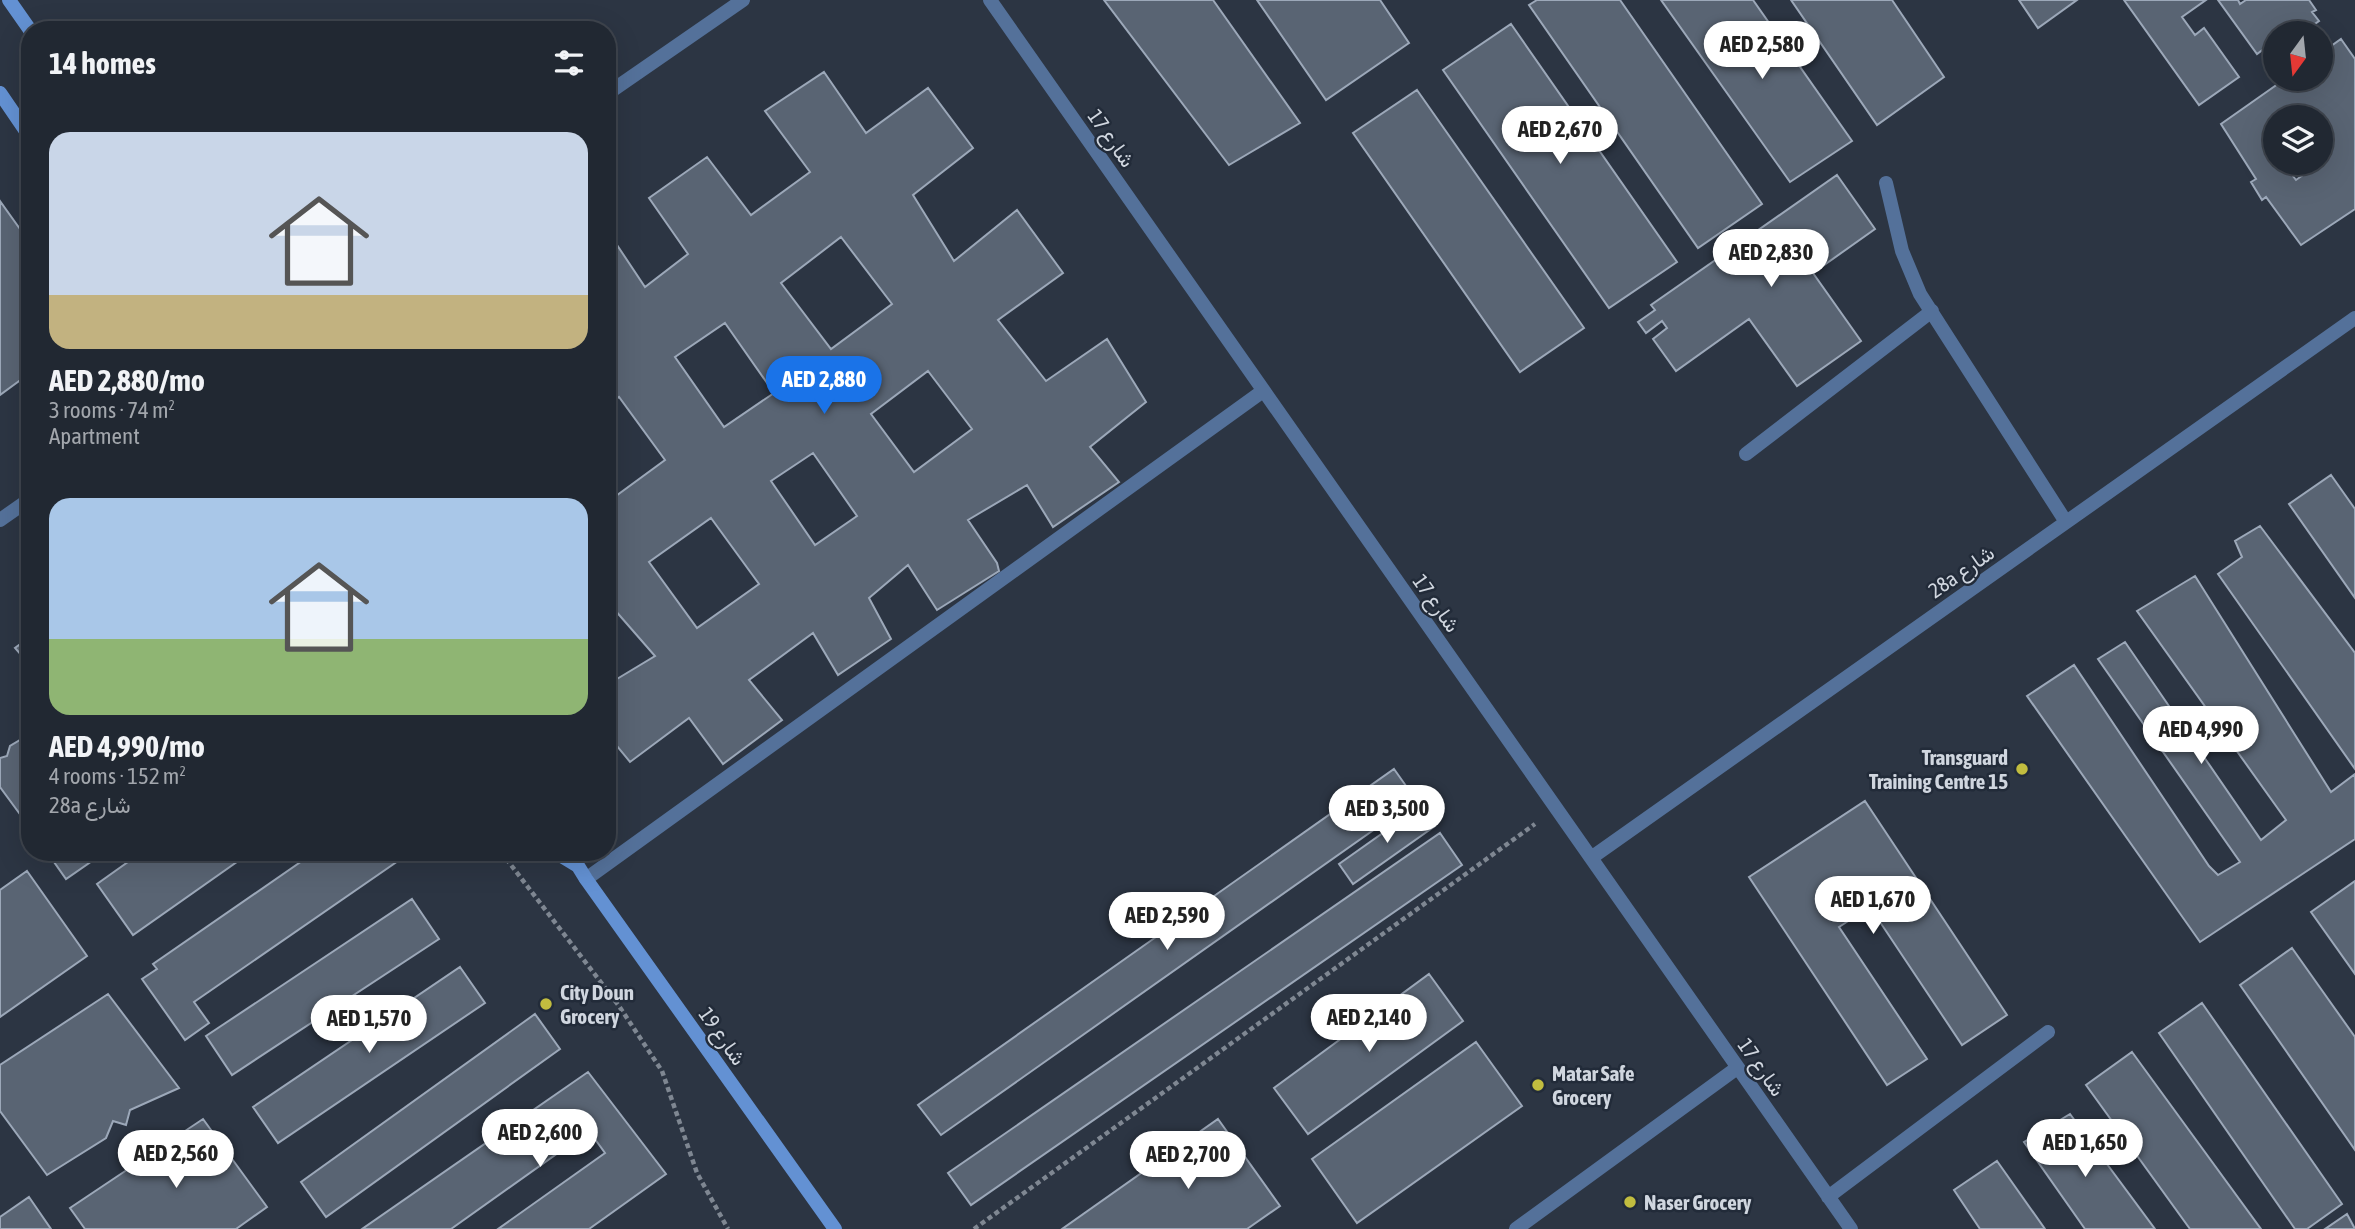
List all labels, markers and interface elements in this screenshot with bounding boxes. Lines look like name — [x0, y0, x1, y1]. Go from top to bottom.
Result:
north arrow — [2263, 21, 2333, 91]
map controls — [2263, 21, 2333, 175]
pin: AED 2,580 — [1682, 22, 1842, 81]
text: AED 2,580 — [1720, 31, 1804, 57]
icon: filters — [550, 44, 588, 82]
text: 14 homes — [49, 46, 156, 80]
street label: شارع 17 — [1081, 105, 1140, 173]
button: layers — [2263, 105, 2333, 175]
pin: AED 2,670 — [1480, 106, 1640, 166]
text: AED 2,670 — [1518, 116, 1602, 142]
icon: home — [256, 178, 382, 304]
pin: AED 2,830 — [1691, 230, 1851, 289]
text: AED 2,830 — [1729, 239, 1813, 265]
pin: AED 2,880 — [744, 356, 904, 416]
text: AED 2,880/mo — [49, 363, 205, 397]
text: AED 2,880 — [782, 366, 866, 392]
text: 3 rooms · 74 m² — [49, 397, 175, 423]
text: Apartment — [49, 423, 140, 449]
street label: 28a شارع — [1924, 540, 2000, 605]
icon: home — [256, 544, 382, 670]
street label: شارع 17 — [1406, 570, 1465, 638]
pin: AED 4,990 — [2121, 706, 2281, 766]
text: AED 4,990 — [2159, 716, 2243, 742]
text: AED 4,990/mo — [49, 729, 205, 763]
place label: Transguard Training Centre 15 — [1869, 745, 2008, 793]
marker: Transguard Training Centre 15 — [2014, 761, 2030, 777]
text: 4 rooms · 152 m² — [49, 763, 186, 789]
pin: AED 3,500 — [1307, 786, 1467, 845]
text: 28a شارع — [49, 792, 131, 818]
text: AED 3,500 — [1345, 795, 1429, 821]
pin: AED 1,670 — [1793, 876, 1953, 936]
text: AED 1,670 — [1831, 886, 1915, 912]
pin: AED 2,590 — [1087, 892, 1247, 952]
text: AED 2,590 — [1125, 902, 1209, 928]
place label: City Doun Grocery — [560, 980, 634, 1028]
pin: AED 2,140 — [1289, 995, 1449, 1054]
pin: AED 1,570 — [289, 996, 449, 1055]
marker: City Doun Grocery — [538, 996, 554, 1012]
street label: شارع 19 — [692, 1003, 751, 1071]
text: AED 2,140 — [1327, 1004, 1411, 1030]
text: AED 1,570 — [327, 1005, 411, 1031]
street label: شارع 17 — [1731, 1034, 1790, 1102]
place label: Matar Safe Grocery — [1552, 1061, 1635, 1109]
marker: Matar Safe Grocery — [1530, 1077, 1546, 1093]
pin: AED 2,600 — [460, 1110, 620, 1169]
text: AED 2,600 — [498, 1119, 582, 1145]
pin: AED 1,650 — [2005, 1120, 2165, 1179]
text: AED 1,650 — [2043, 1129, 2127, 1155]
pin: AED 2,560 — [96, 1130, 256, 1190]
pin: AED 2,700 — [1108, 1132, 1268, 1191]
text: AED 2,560 — [134, 1140, 218, 1166]
text: AED 2,700 — [1146, 1141, 1230, 1167]
place label: Naser Grocery — [1644, 1190, 1752, 1214]
marker: Naser Grocery — [1622, 1194, 1638, 1210]

